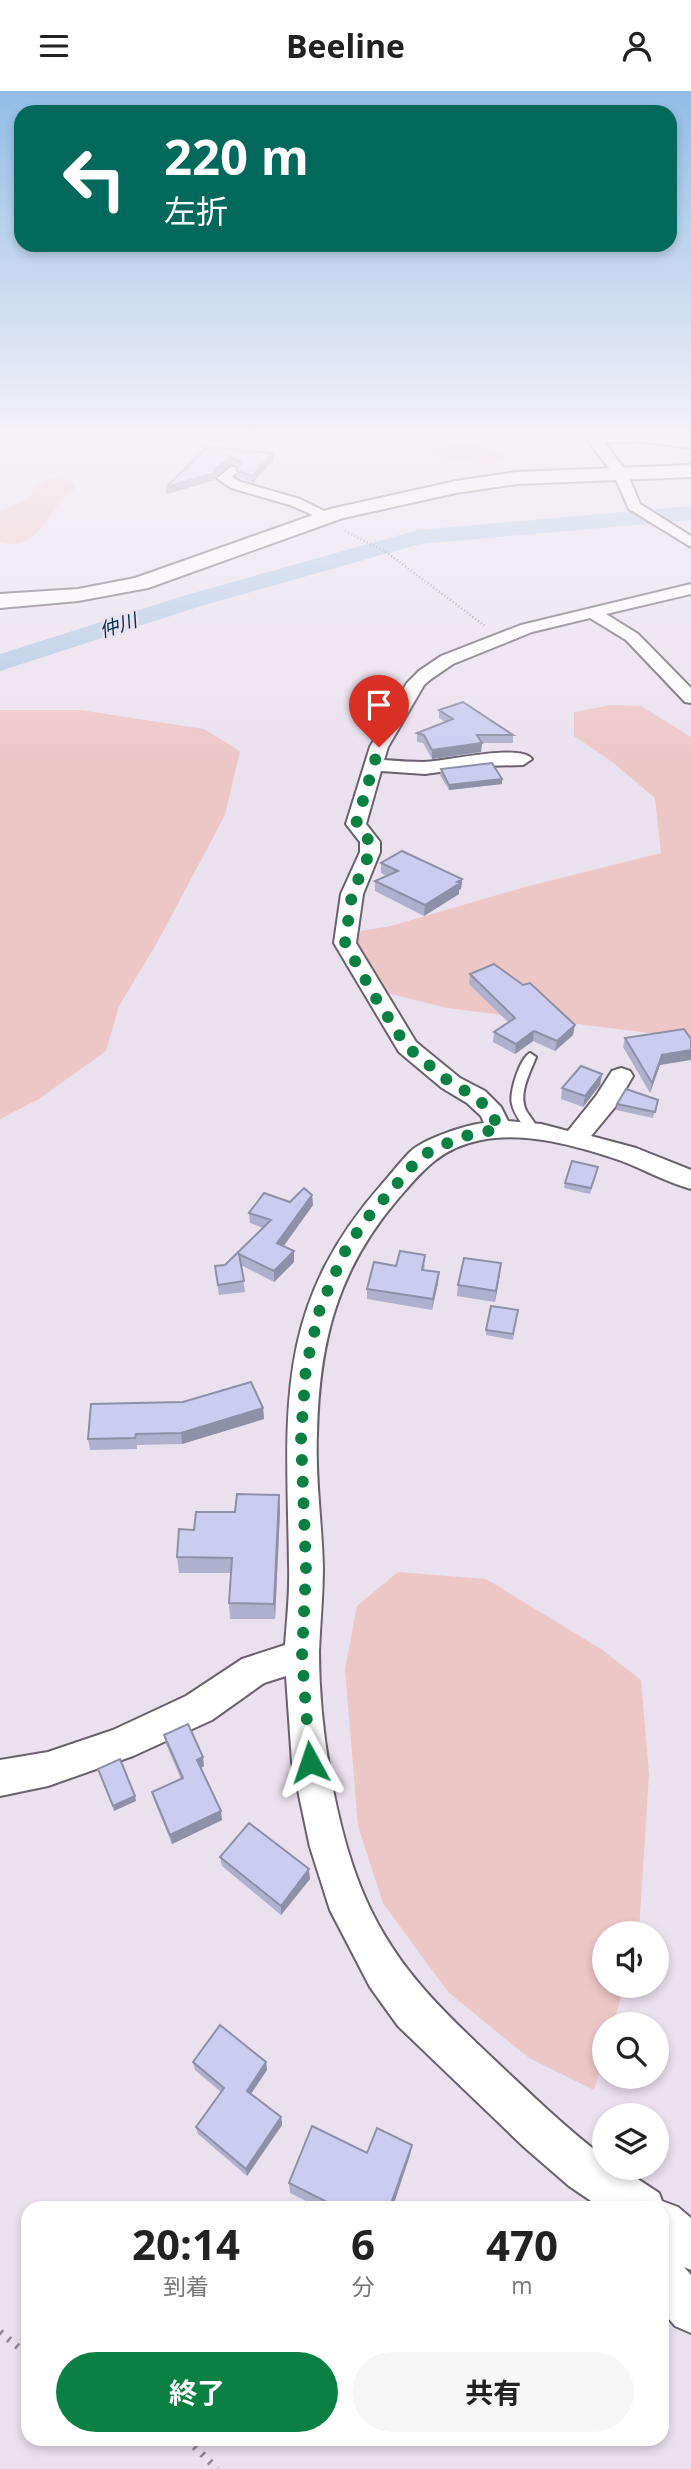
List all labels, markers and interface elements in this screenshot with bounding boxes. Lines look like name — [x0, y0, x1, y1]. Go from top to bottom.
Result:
text: Beeline — [286, 24, 405, 67]
icon: menu — [35, 27, 73, 65]
icon: person — [618, 27, 656, 65]
text: 220 m — [164, 123, 309, 189]
icon: left — [49, 133, 140, 224]
text: 左折 — [164, 189, 228, 232]
water label: 仲川 — [96, 606, 142, 643]
pin — [349, 675, 409, 747]
icon: arrive — [360, 686, 398, 724]
position arrow — [273, 1725, 347, 1799]
map controls — [592, 1921, 669, 2180]
button: sound — [592, 1921, 669, 1998]
button: search — [592, 2012, 669, 2089]
button: layers — [592, 2103, 669, 2180]
text: 20:14 — [132, 2215, 240, 2272]
text: 6 — [351, 2215, 375, 2272]
text: 470 — [486, 2216, 558, 2273]
text: m — [511, 2269, 533, 2301]
text: 到着 — [163, 2270, 209, 2302]
text: 分 — [351, 2270, 374, 2302]
button: 終了 — [56, 2352, 338, 2432]
button: 共有 — [352, 2352, 634, 2432]

